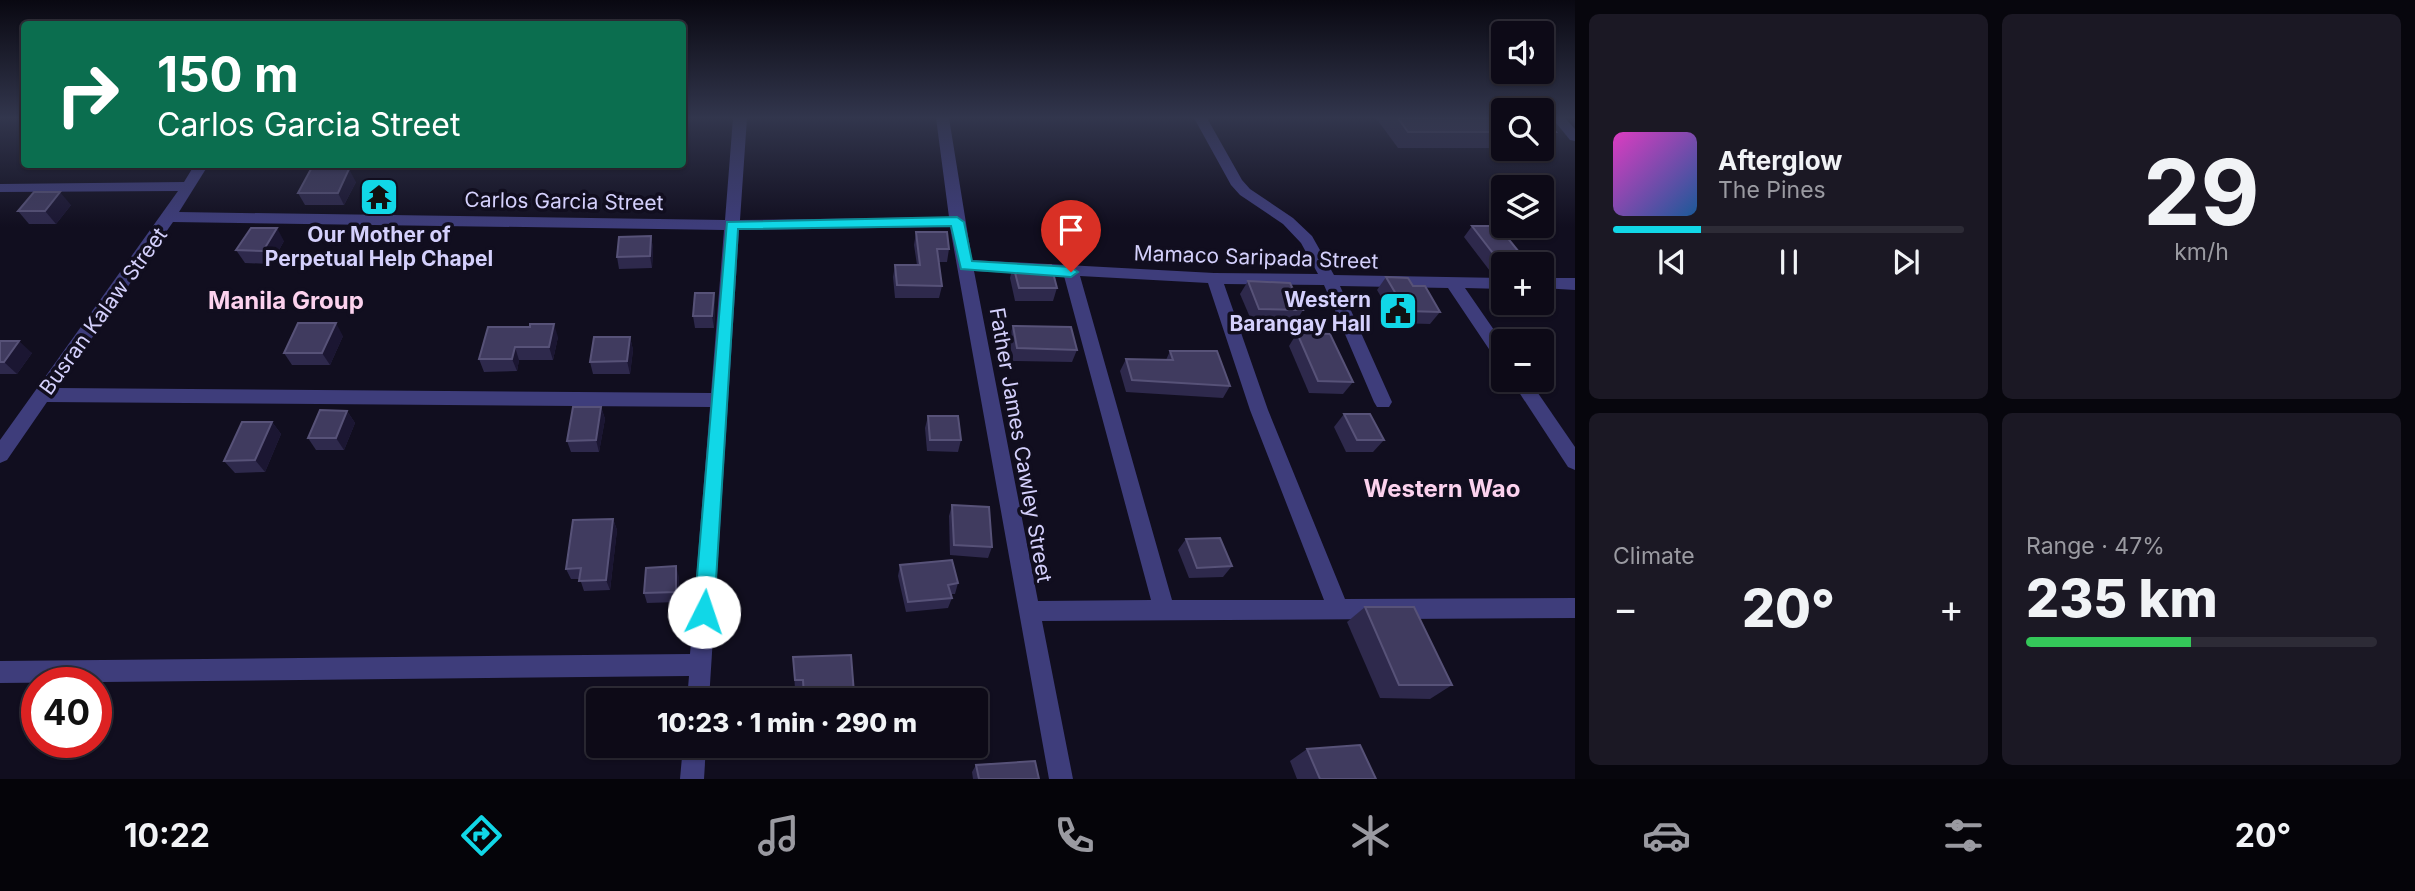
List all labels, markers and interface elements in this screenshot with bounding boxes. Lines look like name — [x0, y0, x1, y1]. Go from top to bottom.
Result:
map controls — [1491, 21, 1554, 392]
button: sound — [1491, 21, 1554, 84]
text: 150 m — [157, 45, 299, 104]
icon: right — [42, 49, 133, 140]
button: search — [1491, 98, 1554, 161]
text: Carlos Garcia Street — [157, 105, 460, 144]
text: 29 — [2143, 137, 2260, 247]
text: Afterglow — [1718, 145, 1842, 176]
button: layers — [1491, 175, 1554, 238]
temple icon: Our Mother of Perpetual Help Chapel — [358, 176, 400, 218]
text: The Pines — [1718, 176, 1826, 204]
street label: Carlos Garcia Street — [464, 187, 664, 215]
pin — [1041, 200, 1101, 272]
icon: arrive — [1052, 211, 1090, 249]
street label: Busran Kalaw Street — [34, 222, 172, 399]
place label: Our Mother of Perpetual Help Chapel — [265, 222, 493, 271]
text: km/h — [2174, 238, 2229, 266]
street label: Mamaco Saripada Street — [1133, 240, 1379, 274]
icon: previous — [1653, 243, 1691, 281]
icon: pause — [1770, 243, 1808, 281]
icon: next — [1887, 243, 1925, 281]
button: + — [1491, 252, 1554, 315]
district label: Manila Group — [208, 286, 364, 315]
place label: Western Barangay Hall — [1229, 287, 1371, 336]
public building icon: Western Barangay Hall — [1377, 290, 1419, 332]
street label: Father James Cawley Street — [984, 306, 1058, 584]
button: − — [1491, 329, 1554, 392]
district label: Western Wao — [1363, 474, 1521, 503]
text: Range · 47% — [2026, 532, 2165, 560]
text: Climate — [1613, 542, 1695, 570]
text: 235 km — [2026, 567, 2218, 630]
position arrow — [667, 575, 741, 649]
text: 20° — [1742, 577, 1835, 640]
text: − — [1613, 585, 1638, 631]
text: + — [1939, 585, 1964, 631]
speed limit sign: 40 — [21, 667, 112, 758]
text: 10:23 · 1 min · 290 m — [657, 707, 917, 738]
icon: directions — [457, 811, 506, 860]
icon: music — [754, 811, 803, 860]
icon: phone — [1050, 811, 1099, 860]
icon: climate — [1346, 811, 1395, 860]
icon: car — [1642, 811, 1691, 860]
icon: filters — [1939, 811, 1988, 860]
text: 10:22 — [124, 816, 210, 855]
text: 20° — [2235, 816, 2291, 855]

